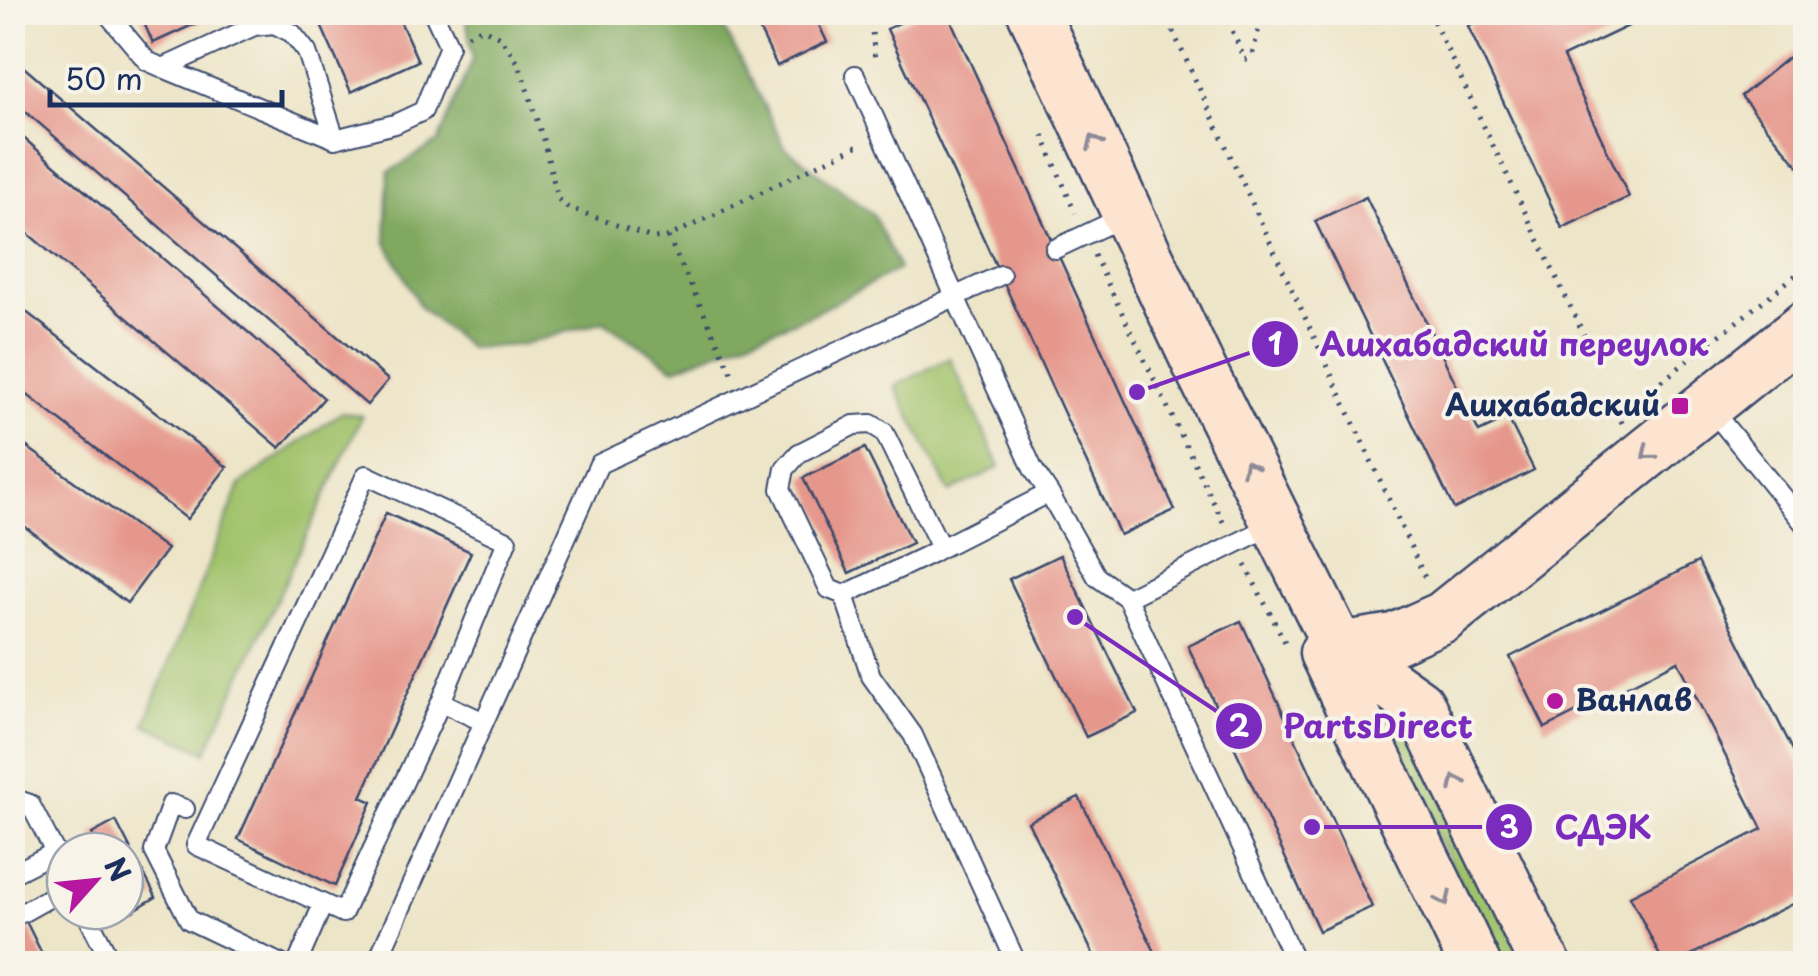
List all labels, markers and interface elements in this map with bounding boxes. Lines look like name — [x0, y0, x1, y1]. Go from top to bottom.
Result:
scale bar — [50, 45, 282, 107]
text: 50 m — [65, 55, 143, 100]
one-way arrow — [1086, 134, 1106, 152]
callout: Ашхабадский переулок — [1250, 313, 1729, 375]
text: Ашхабадский переулок — [1320, 319, 1709, 367]
text: 1 — [1268, 320, 1282, 365]
place label: Ашхабадский — [1445, 381, 1660, 426]
marker: Ашхабадский — [1669, 395, 1691, 417]
one-way arrow — [1641, 441, 1659, 458]
one-way arrow — [1242, 459, 1261, 477]
place label: Ванлав — [1575, 676, 1692, 721]
marker: Ванлав — [1544, 690, 1566, 712]
callout: PartsDirect — [1214, 695, 1493, 757]
text: PartsDirect — [1283, 701, 1473, 749]
text: 2 — [1228, 702, 1250, 747]
one-way arrow — [1448, 774, 1468, 792]
callout: СДЭК — [1484, 796, 1671, 858]
text: СДЭК — [1555, 802, 1652, 850]
text: 3 — [1499, 803, 1519, 848]
north arrow — [45, 831, 145, 931]
text: N — [94, 849, 143, 889]
one-way arrow — [1432, 888, 1451, 906]

